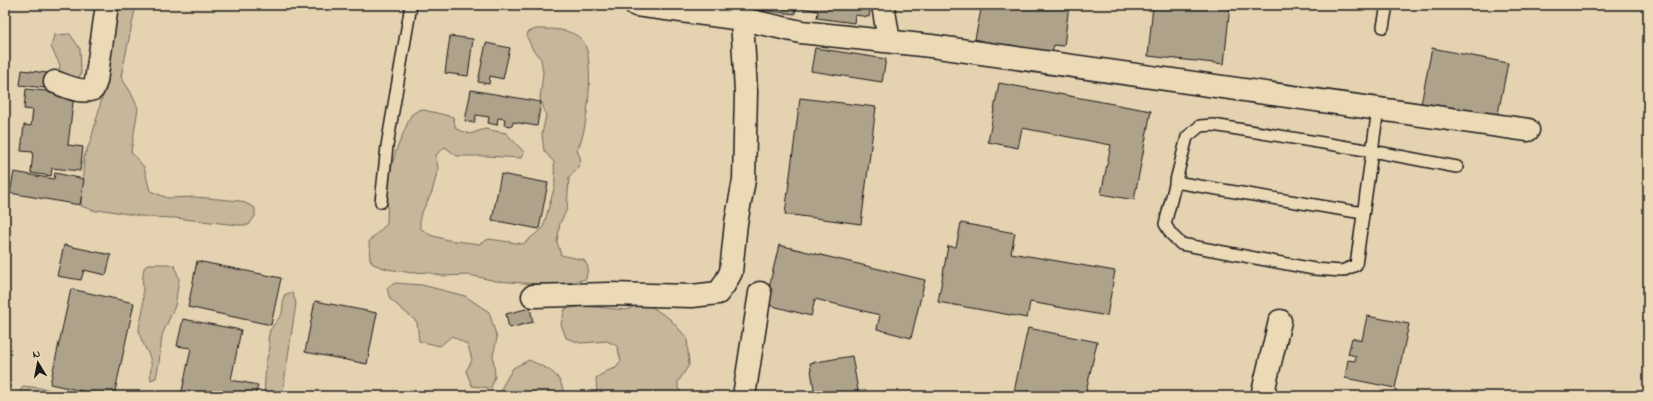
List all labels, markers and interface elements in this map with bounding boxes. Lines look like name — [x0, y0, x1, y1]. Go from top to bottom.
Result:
north arrow — [18, 343, 58, 383]
text: N — [31, 346, 41, 363]

